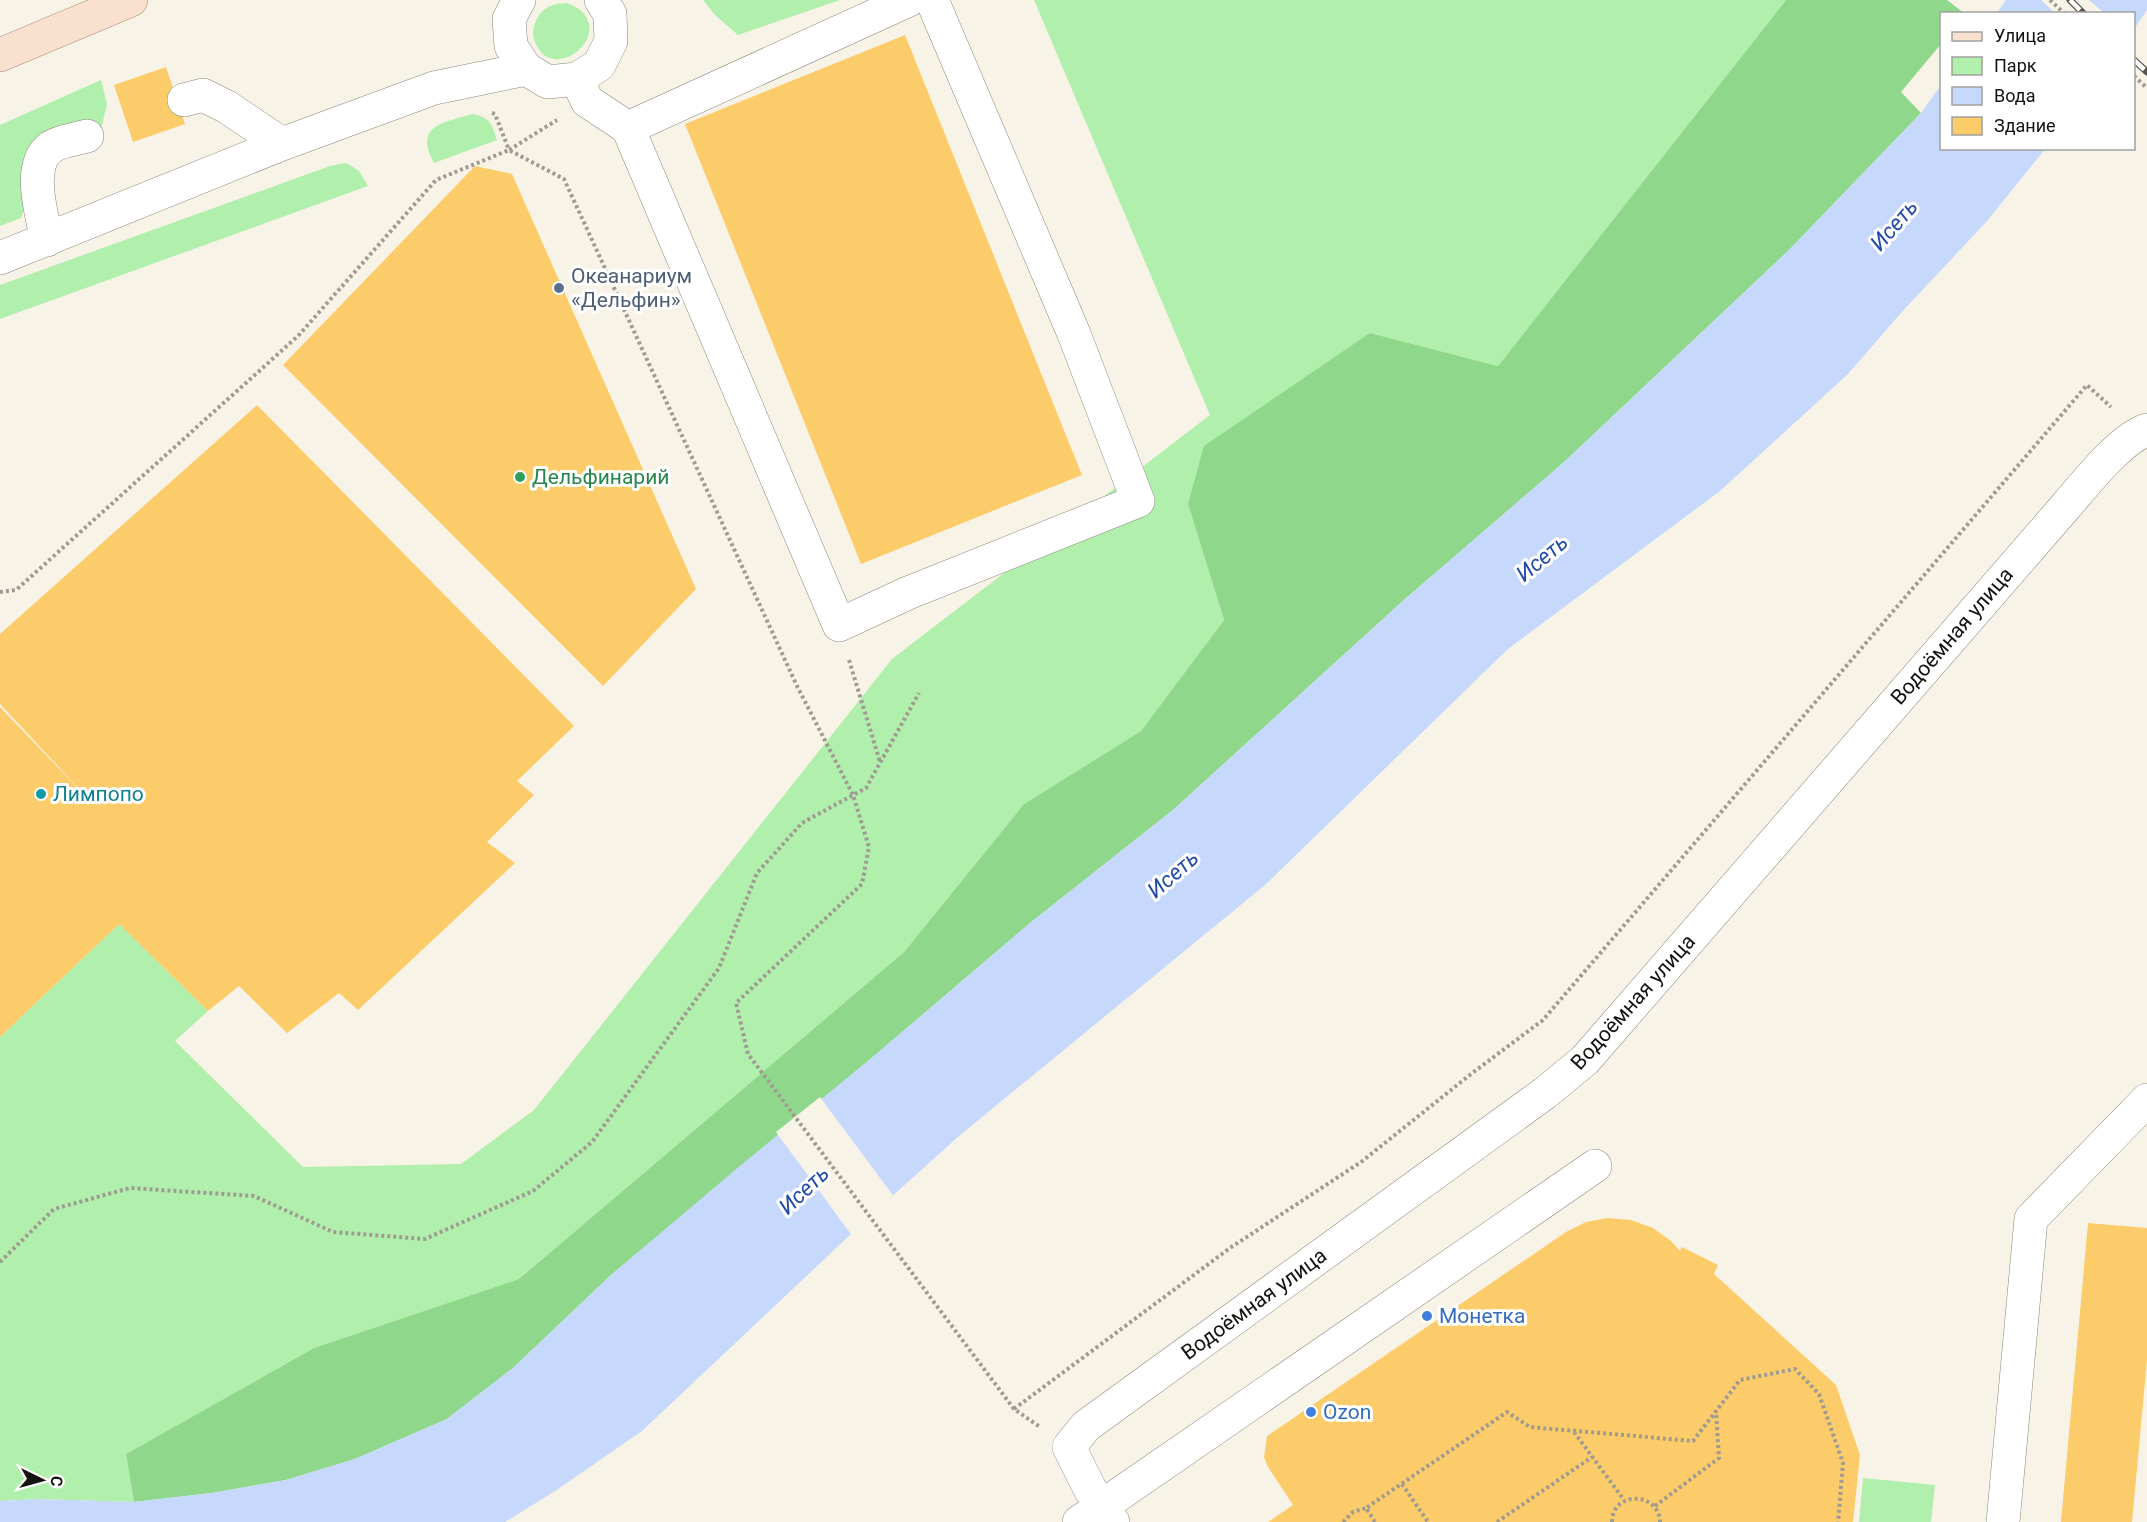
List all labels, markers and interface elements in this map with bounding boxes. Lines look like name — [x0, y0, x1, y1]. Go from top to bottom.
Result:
legend — [1940, 12, 2135, 150]
text: Улица — [1994, 25, 2046, 46]
text: Парк — [1994, 55, 2037, 76]
text: Вода — [1994, 85, 2036, 106]
text: Здание — [1994, 115, 2056, 136]
water label: Исеть — [1865, 194, 1923, 256]
place label: Океанариум «Дельфин» — [571, 264, 692, 312]
marker: Океанариум «Дельфин» — [552, 281, 566, 295]
place label: Дельфинарий — [532, 465, 669, 489]
marker: Дельфинарий — [513, 470, 527, 484]
water label: Исеть — [1511, 529, 1573, 587]
street label: Водоёмная улица — [1886, 563, 2018, 709]
place label: Лимпопо — [53, 782, 144, 806]
marker: Лимпопо — [34, 787, 48, 801]
water label: Исеть — [1142, 845, 1204, 903]
street label: Водоёмная улица — [1566, 929, 1700, 1075]
water label: Исеть — [774, 1161, 834, 1219]
street label: Водоёмная улица — [1177, 1243, 1331, 1365]
place label: Монетка — [1439, 1304, 1525, 1328]
marker: Монетка — [1420, 1309, 1434, 1323]
place label: Ozon — [1323, 1400, 1371, 1424]
marker: Ozon — [1304, 1405, 1318, 1419]
north arrow — [12, 1450, 72, 1510]
text: С — [47, 1475, 66, 1487]

